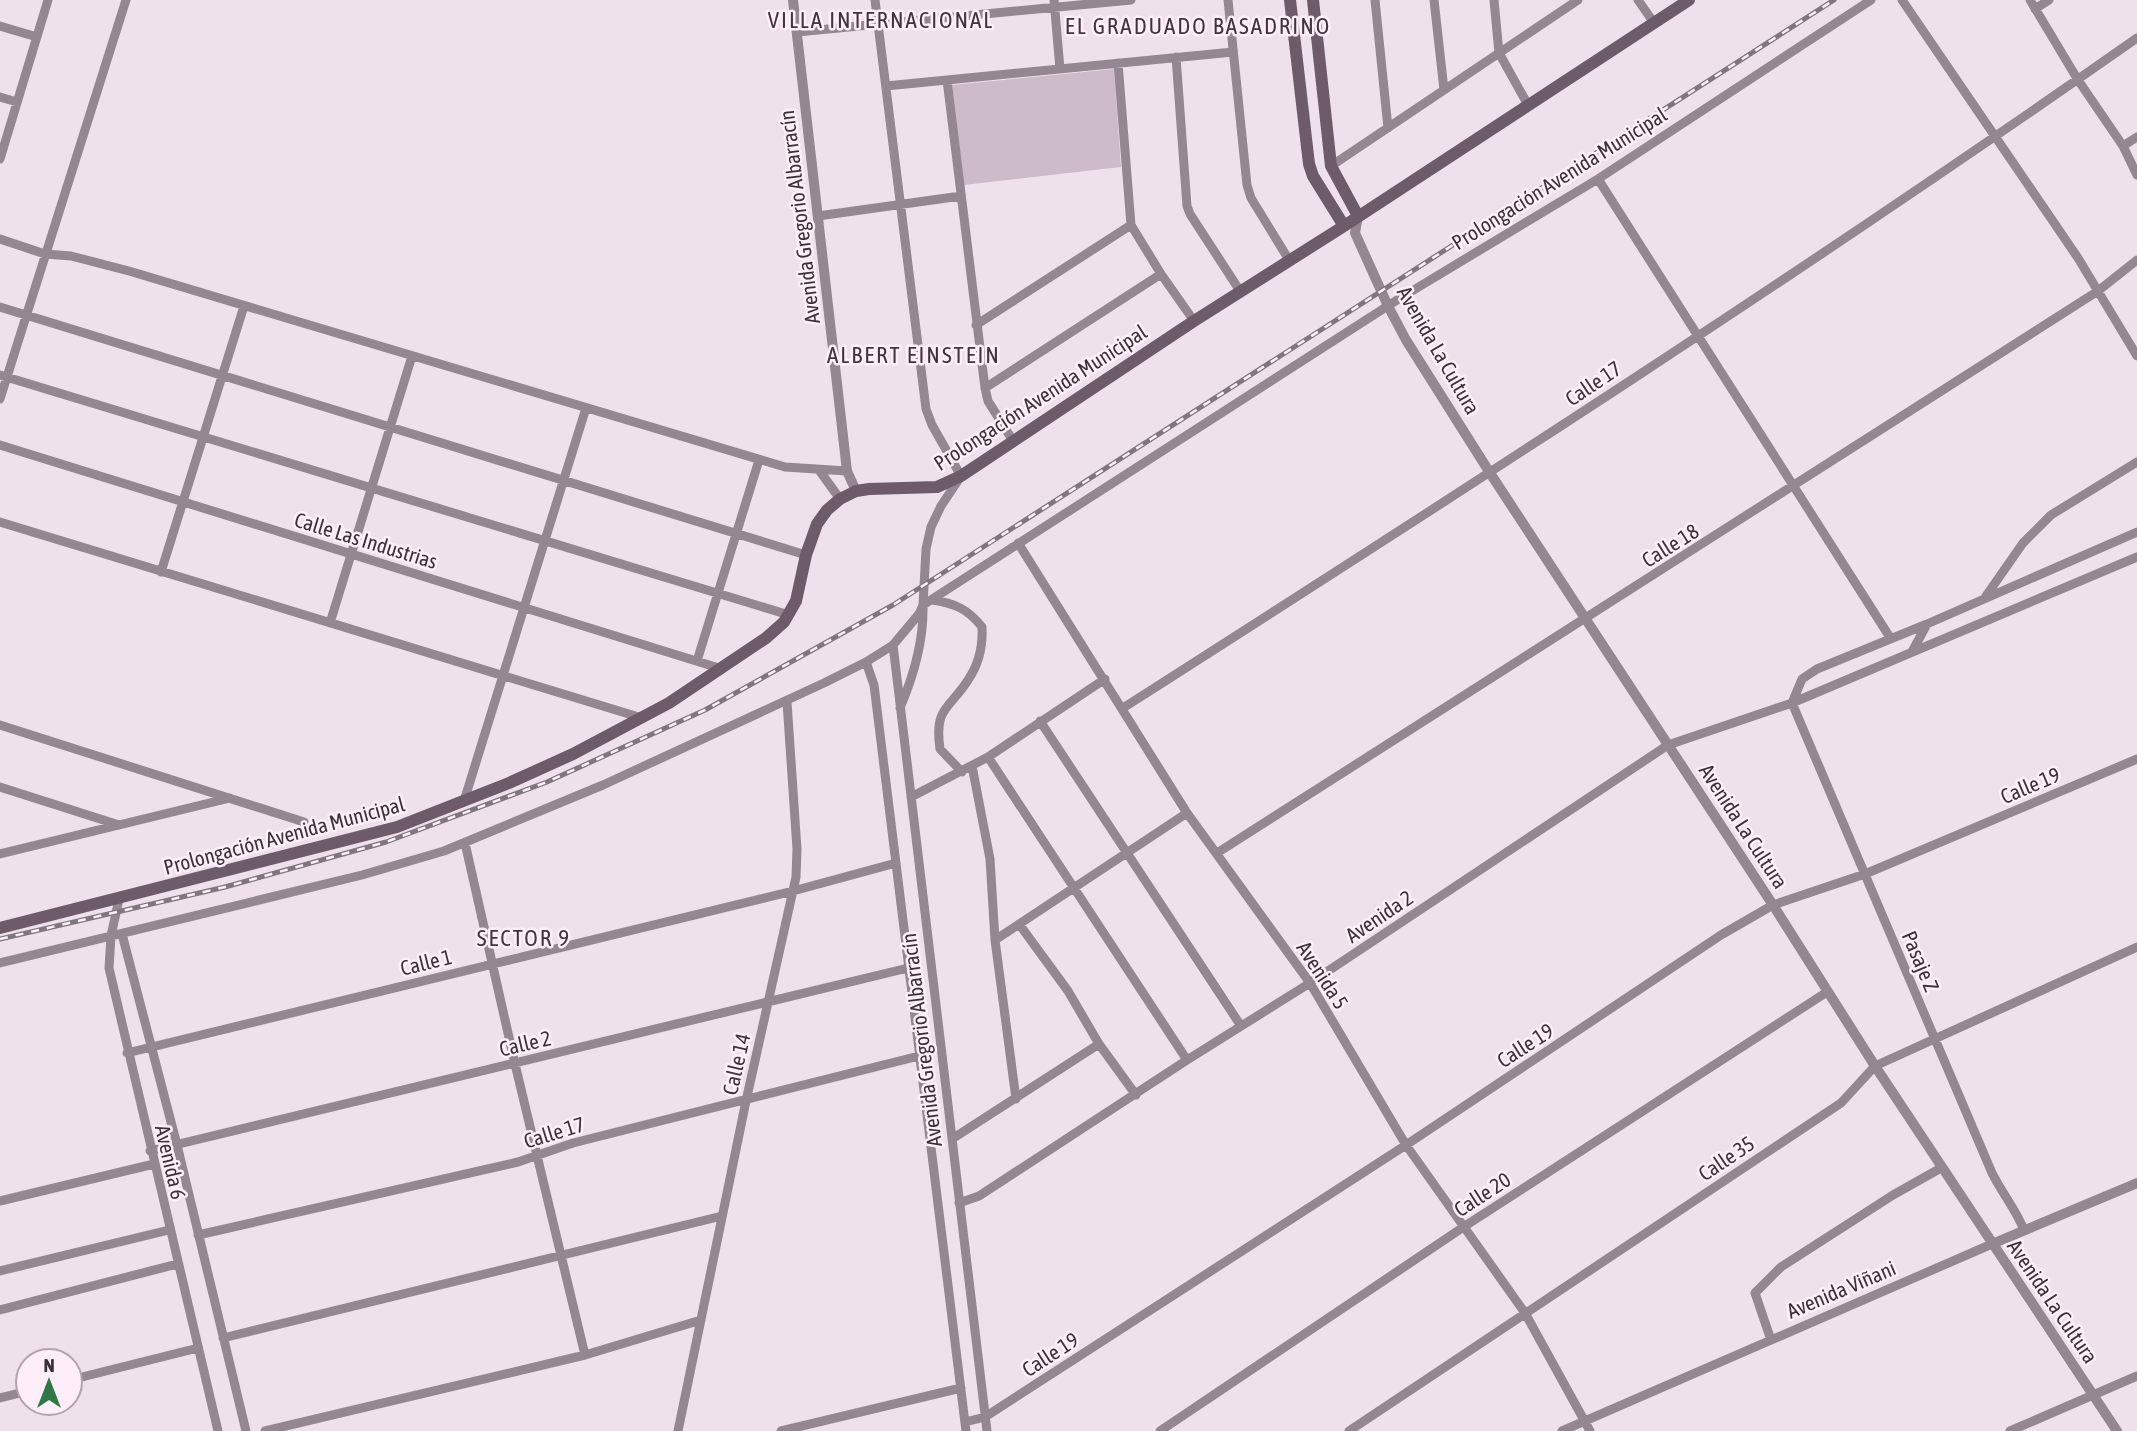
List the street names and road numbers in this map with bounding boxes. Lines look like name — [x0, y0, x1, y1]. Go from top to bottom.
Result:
street label: Prolongación Avenida Municipal — [1447, 102, 1671, 254]
street label: Avenida Gregorio Albarracín — [774, 109, 824, 325]
street label: Avenida La Cultura — [1393, 282, 1485, 418]
street label: Prolongación Avenida Municipal — [929, 319, 1151, 475]
street label: Calle 17 — [1560, 356, 1626, 410]
street label: Calle Las Industrias — [292, 507, 440, 573]
street label: Calle 18 — [1637, 518, 1703, 572]
street label: Avenida La Cultura — [1695, 759, 1793, 893]
street label: Calle 19 — [1997, 762, 2063, 808]
street label: Prolongación Avenida Municipal — [161, 791, 408, 879]
street label: Avenida 2 — [1341, 885, 1417, 947]
street label: Pasaje Z — [1898, 927, 1944, 995]
street label: Avenida Gregorio Albarracín — [896, 932, 946, 1148]
street label: Avenida 5 — [1292, 937, 1354, 1013]
street label: Calle 1 — [398, 944, 454, 980]
street label: Calle 19 — [1492, 1018, 1558, 1072]
street label: Calle 2 — [497, 1025, 553, 1061]
street label: Calle 14 — [717, 1031, 755, 1097]
street label: Calle 17 — [521, 1111, 587, 1153]
street label: Avenida 6 — [151, 1122, 191, 1202]
street label: Calle 35 — [1693, 1131, 1759, 1185]
street label: Calle 20 — [1449, 1167, 1515, 1221]
street label: Avenida La Cultura — [2003, 1235, 2103, 1367]
street label: Avenida Viñani — [1783, 1255, 1899, 1323]
street label: Calle 19 — [1017, 1327, 1083, 1381]

